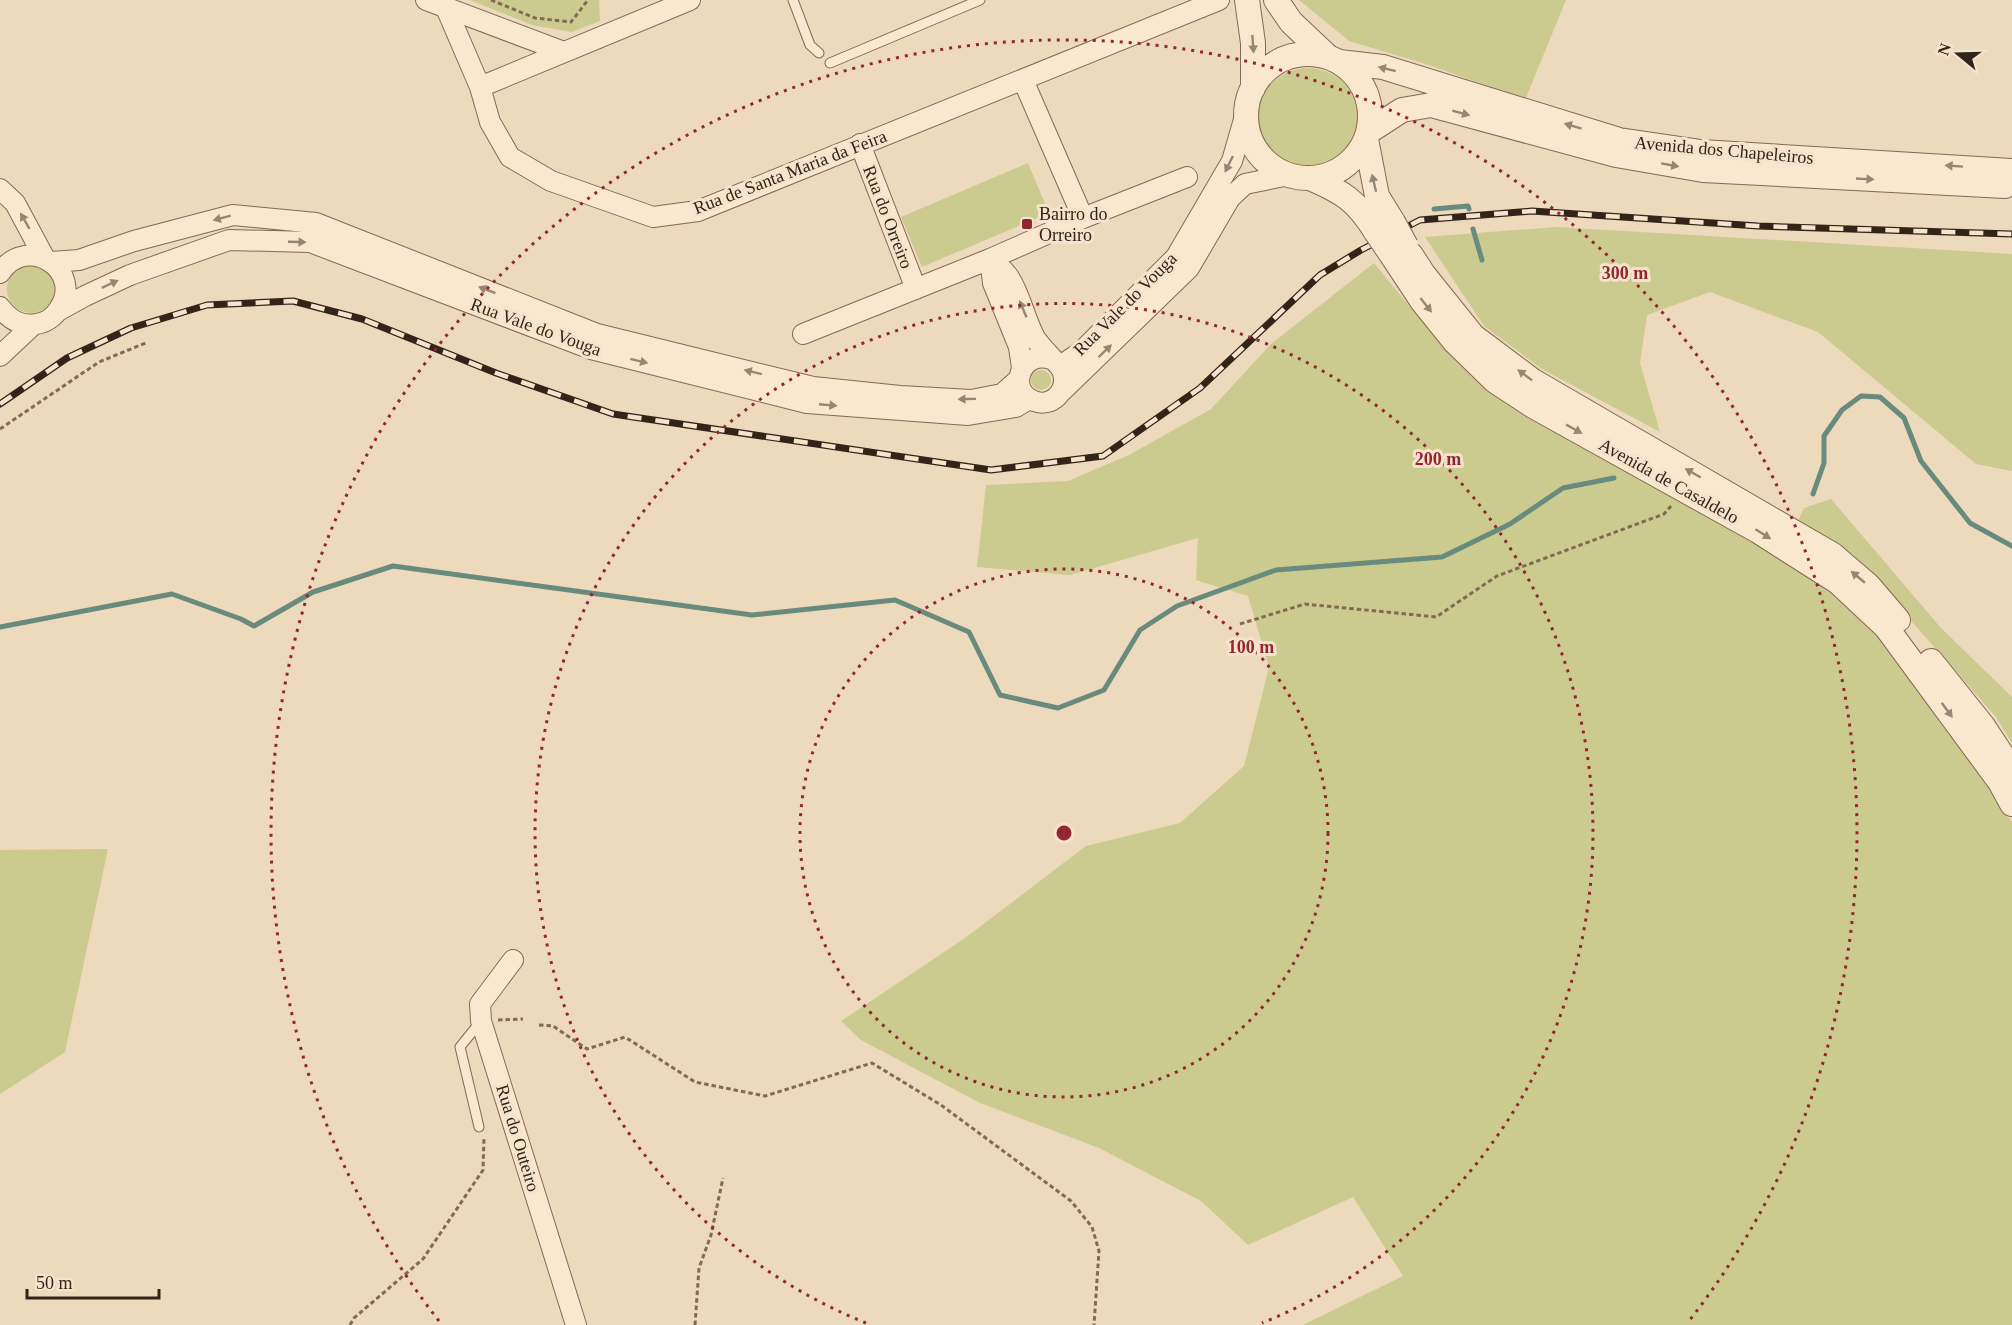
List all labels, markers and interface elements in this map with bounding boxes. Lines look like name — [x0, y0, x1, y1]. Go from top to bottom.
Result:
north arrow — [1928, 24, 1988, 84]
one-way arrow — [1248, 34, 1258, 53]
text: N — [1934, 41, 1954, 58]
one-way arrow — [1378, 63, 1396, 73]
one-way arrow — [1452, 109, 1470, 118]
one-way arrow — [1564, 121, 1582, 130]
street label: Rua de Santa Maria da Feira — [691, 126, 889, 218]
street label: Avenida dos Chapeleiros — [1634, 132, 1814, 168]
one-way arrow — [1224, 156, 1233, 173]
one-way arrow — [1661, 161, 1680, 170]
one-way arrow — [1944, 162, 1963, 171]
street label: Rua do Orreiro — [859, 163, 917, 271]
one-way arrow — [1369, 173, 1378, 192]
one-way arrow — [1855, 174, 1874, 183]
place label: Bairro do Orreiro — [1039, 204, 1107, 245]
one-way arrow — [21, 212, 31, 229]
one-way arrow — [212, 214, 230, 223]
marker: Bairro do Orreiro — [1020, 217, 1034, 231]
one-way arrow — [287, 237, 306, 247]
street label: Rua Vale do Vouga — [1069, 248, 1181, 360]
text: 300 m — [1602, 263, 1648, 283]
one-way arrow — [101, 280, 118, 289]
one-way arrow — [478, 285, 496, 295]
street label: Rua Vale do Vouga — [468, 294, 604, 360]
one-way arrow — [1419, 298, 1431, 313]
one-way arrow — [1018, 299, 1028, 317]
one-way arrow — [1097, 344, 1111, 358]
one-way arrow — [630, 357, 648, 366]
one-way arrow — [744, 367, 762, 377]
one-way arrow — [1517, 369, 1533, 381]
one-way arrow — [957, 394, 976, 404]
one-way arrow — [819, 400, 838, 410]
one-way arrow — [1566, 424, 1583, 434]
street label: Avenida de Casaldelo — [1596, 434, 1742, 528]
text: 200 m — [1415, 449, 1461, 469]
one-way arrow — [1685, 468, 1701, 479]
one-way arrow — [1755, 528, 1771, 539]
one-way arrow — [1850, 570, 1866, 583]
text: 100 m — [1228, 637, 1274, 657]
one-way arrow — [1941, 701, 1953, 717]
centre of rings — [1054, 823, 1074, 843]
street label: Rua do Outeiro — [492, 1082, 544, 1194]
scale bar — [27, 1262, 159, 1300]
text: 50 m — [36, 1273, 73, 1293]

